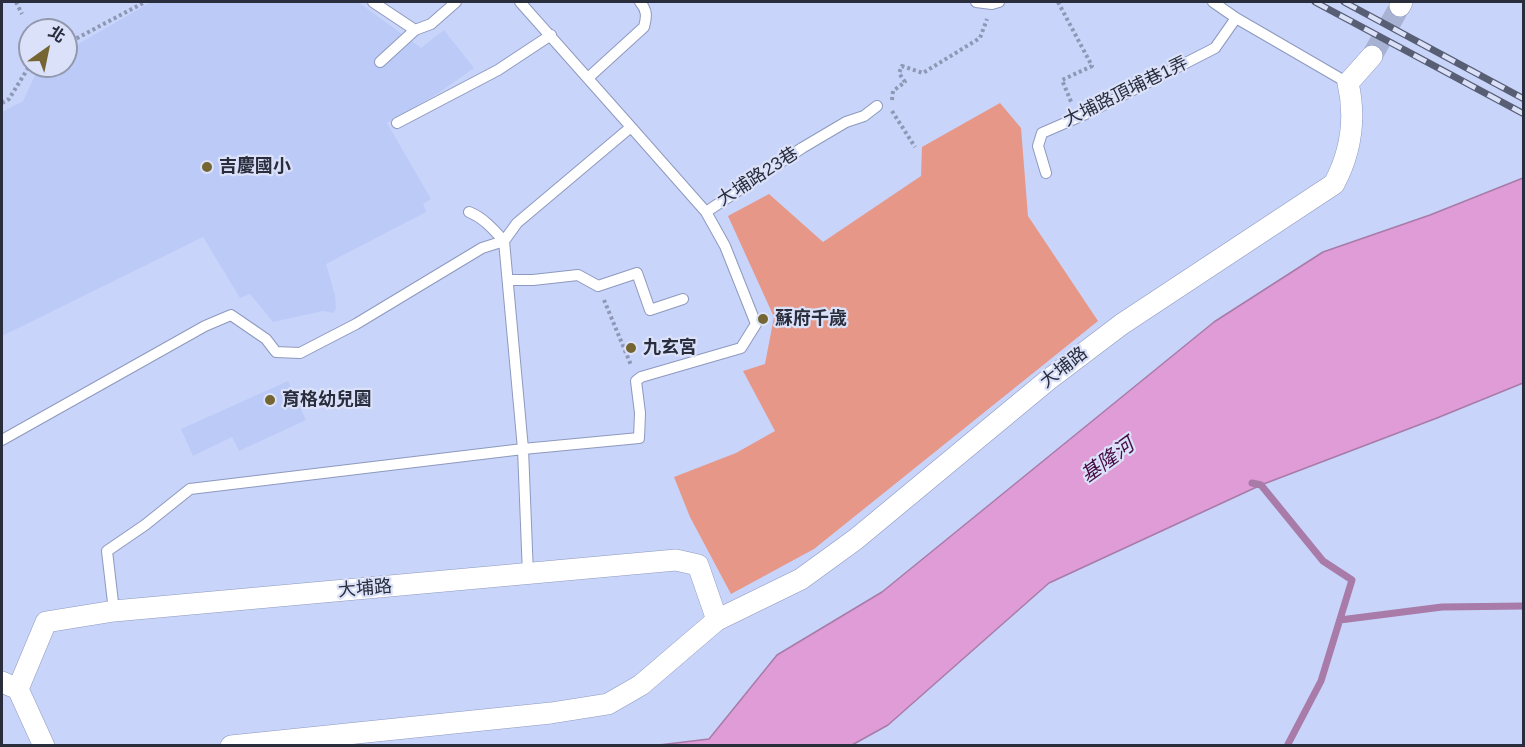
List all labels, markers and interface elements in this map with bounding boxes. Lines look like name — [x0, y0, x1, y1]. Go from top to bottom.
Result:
north arrow — [18, 18, 78, 78]
text: 北 — [46, 23, 68, 46]
street label: 大埔路頂埔巷1弄 — [1060, 52, 1192, 132]
street label: 大埔路23巷 — [714, 143, 802, 211]
place label: 吉慶國小 — [219, 156, 291, 178]
marker: 吉慶國小 — [200, 160, 214, 174]
place label: 蘇府千歲 — [775, 308, 847, 330]
marker: 蘇府千歲 — [756, 312, 770, 326]
place label: 九玄宮 — [643, 337, 697, 359]
marker: 九玄宮 — [624, 341, 638, 355]
street label: 大埔路 — [1036, 343, 1092, 393]
place label: 育格幼兒園 — [282, 389, 372, 411]
marker: 育格幼兒園 — [263, 393, 277, 407]
water label: 基隆河 — [1077, 434, 1139, 488]
street label: 大埔路 — [337, 576, 393, 602]

